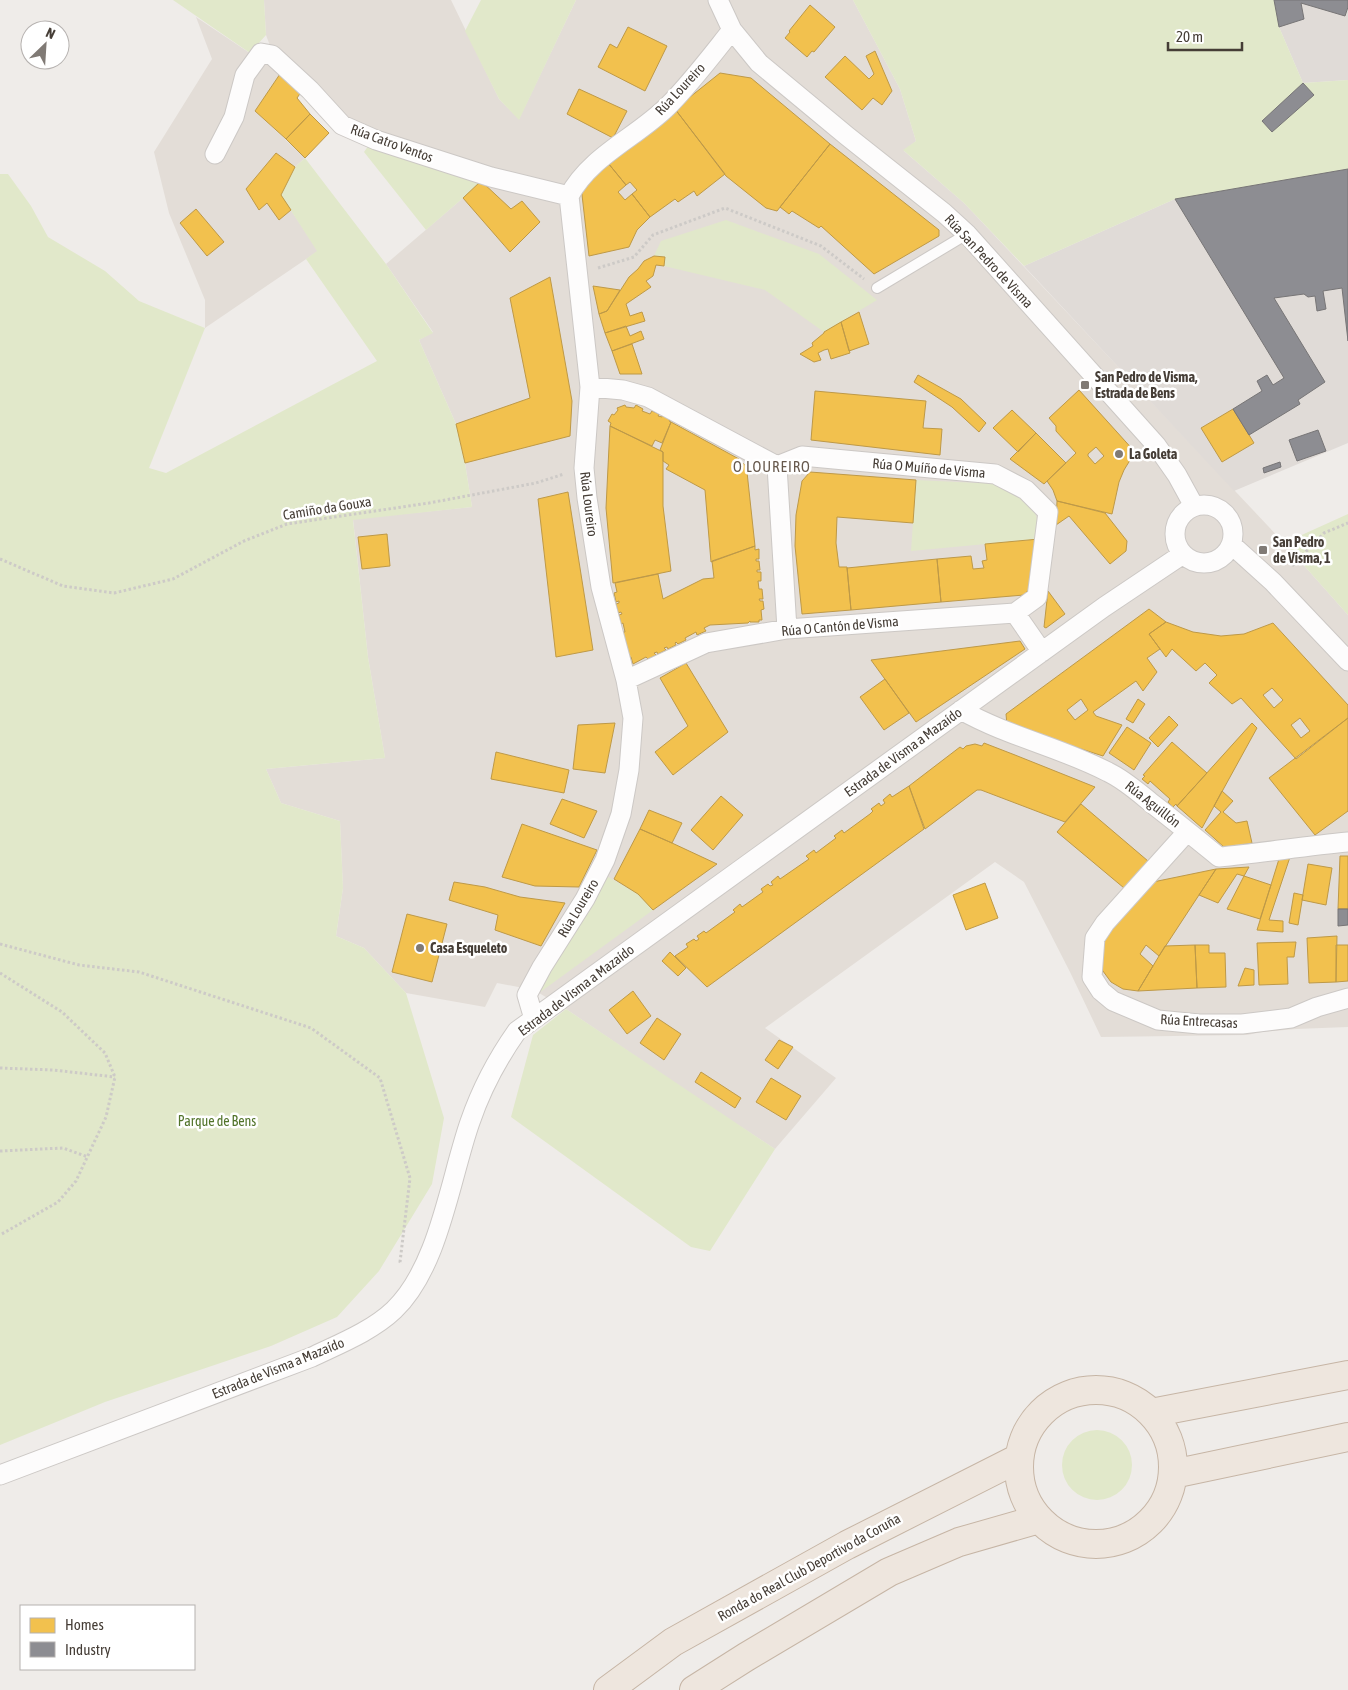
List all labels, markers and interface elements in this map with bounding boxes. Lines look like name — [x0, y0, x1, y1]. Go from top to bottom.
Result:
north arrow — [20, 20, 70, 70]
scale bar — [1168, 20, 1242, 52]
text: N — [43, 24, 58, 42]
text: 20 m — [1176, 28, 1203, 45]
street label: Rúa Loureiro — [652, 60, 708, 118]
street label: Rúa Catro Ventos — [349, 121, 436, 165]
street label: Rúa San Pedro de Visma — [942, 211, 1036, 311]
place label: San Pedro de Visma, Estrada de Bens — [1095, 369, 1198, 401]
marker: San Pedro de Visma, Estrada de Bens — [1079, 379, 1091, 391]
place label: La Goleta — [1129, 446, 1178, 462]
marker: La Goleta — [1113, 448, 1125, 460]
street label: Rúa O Muíño de Visma — [872, 455, 986, 481]
district label: O LOUREIRO — [733, 458, 811, 475]
street label: Rúa Loureiro — [577, 471, 601, 537]
street label: Camiño da Gouxa — [282, 493, 372, 523]
place label: San Pedro de Visma, 1 — [1273, 534, 1331, 566]
marker: San Pedro de Visma, 1 — [1257, 544, 1269, 556]
street label: Rúa O Cantón de Visma — [781, 613, 899, 639]
street label: Estrada de Visma a Mazaído — [841, 704, 965, 800]
street label: Rúa Aguillón — [1122, 777, 1184, 831]
street label: Rúa Loureiro — [554, 876, 602, 940]
place label: Casa Esqueleto — [430, 940, 508, 956]
street label: Estrada de Visma a Mazaído — [515, 941, 637, 1039]
marker: Casa Esqueleto — [414, 942, 426, 954]
street label: Rúa Entrecasas — [1160, 1011, 1238, 1031]
park label: Parque de Bens — [178, 1113, 256, 1129]
street label: Estrada de Visma a Mazaído — [210, 1334, 346, 1402]
street label: Ronda do Real Club Deportivo da Coruña — [715, 1510, 903, 1624]
legend — [20, 1605, 195, 1670]
text: Homes — [65, 1616, 104, 1633]
text: Industry — [65, 1641, 111, 1658]

